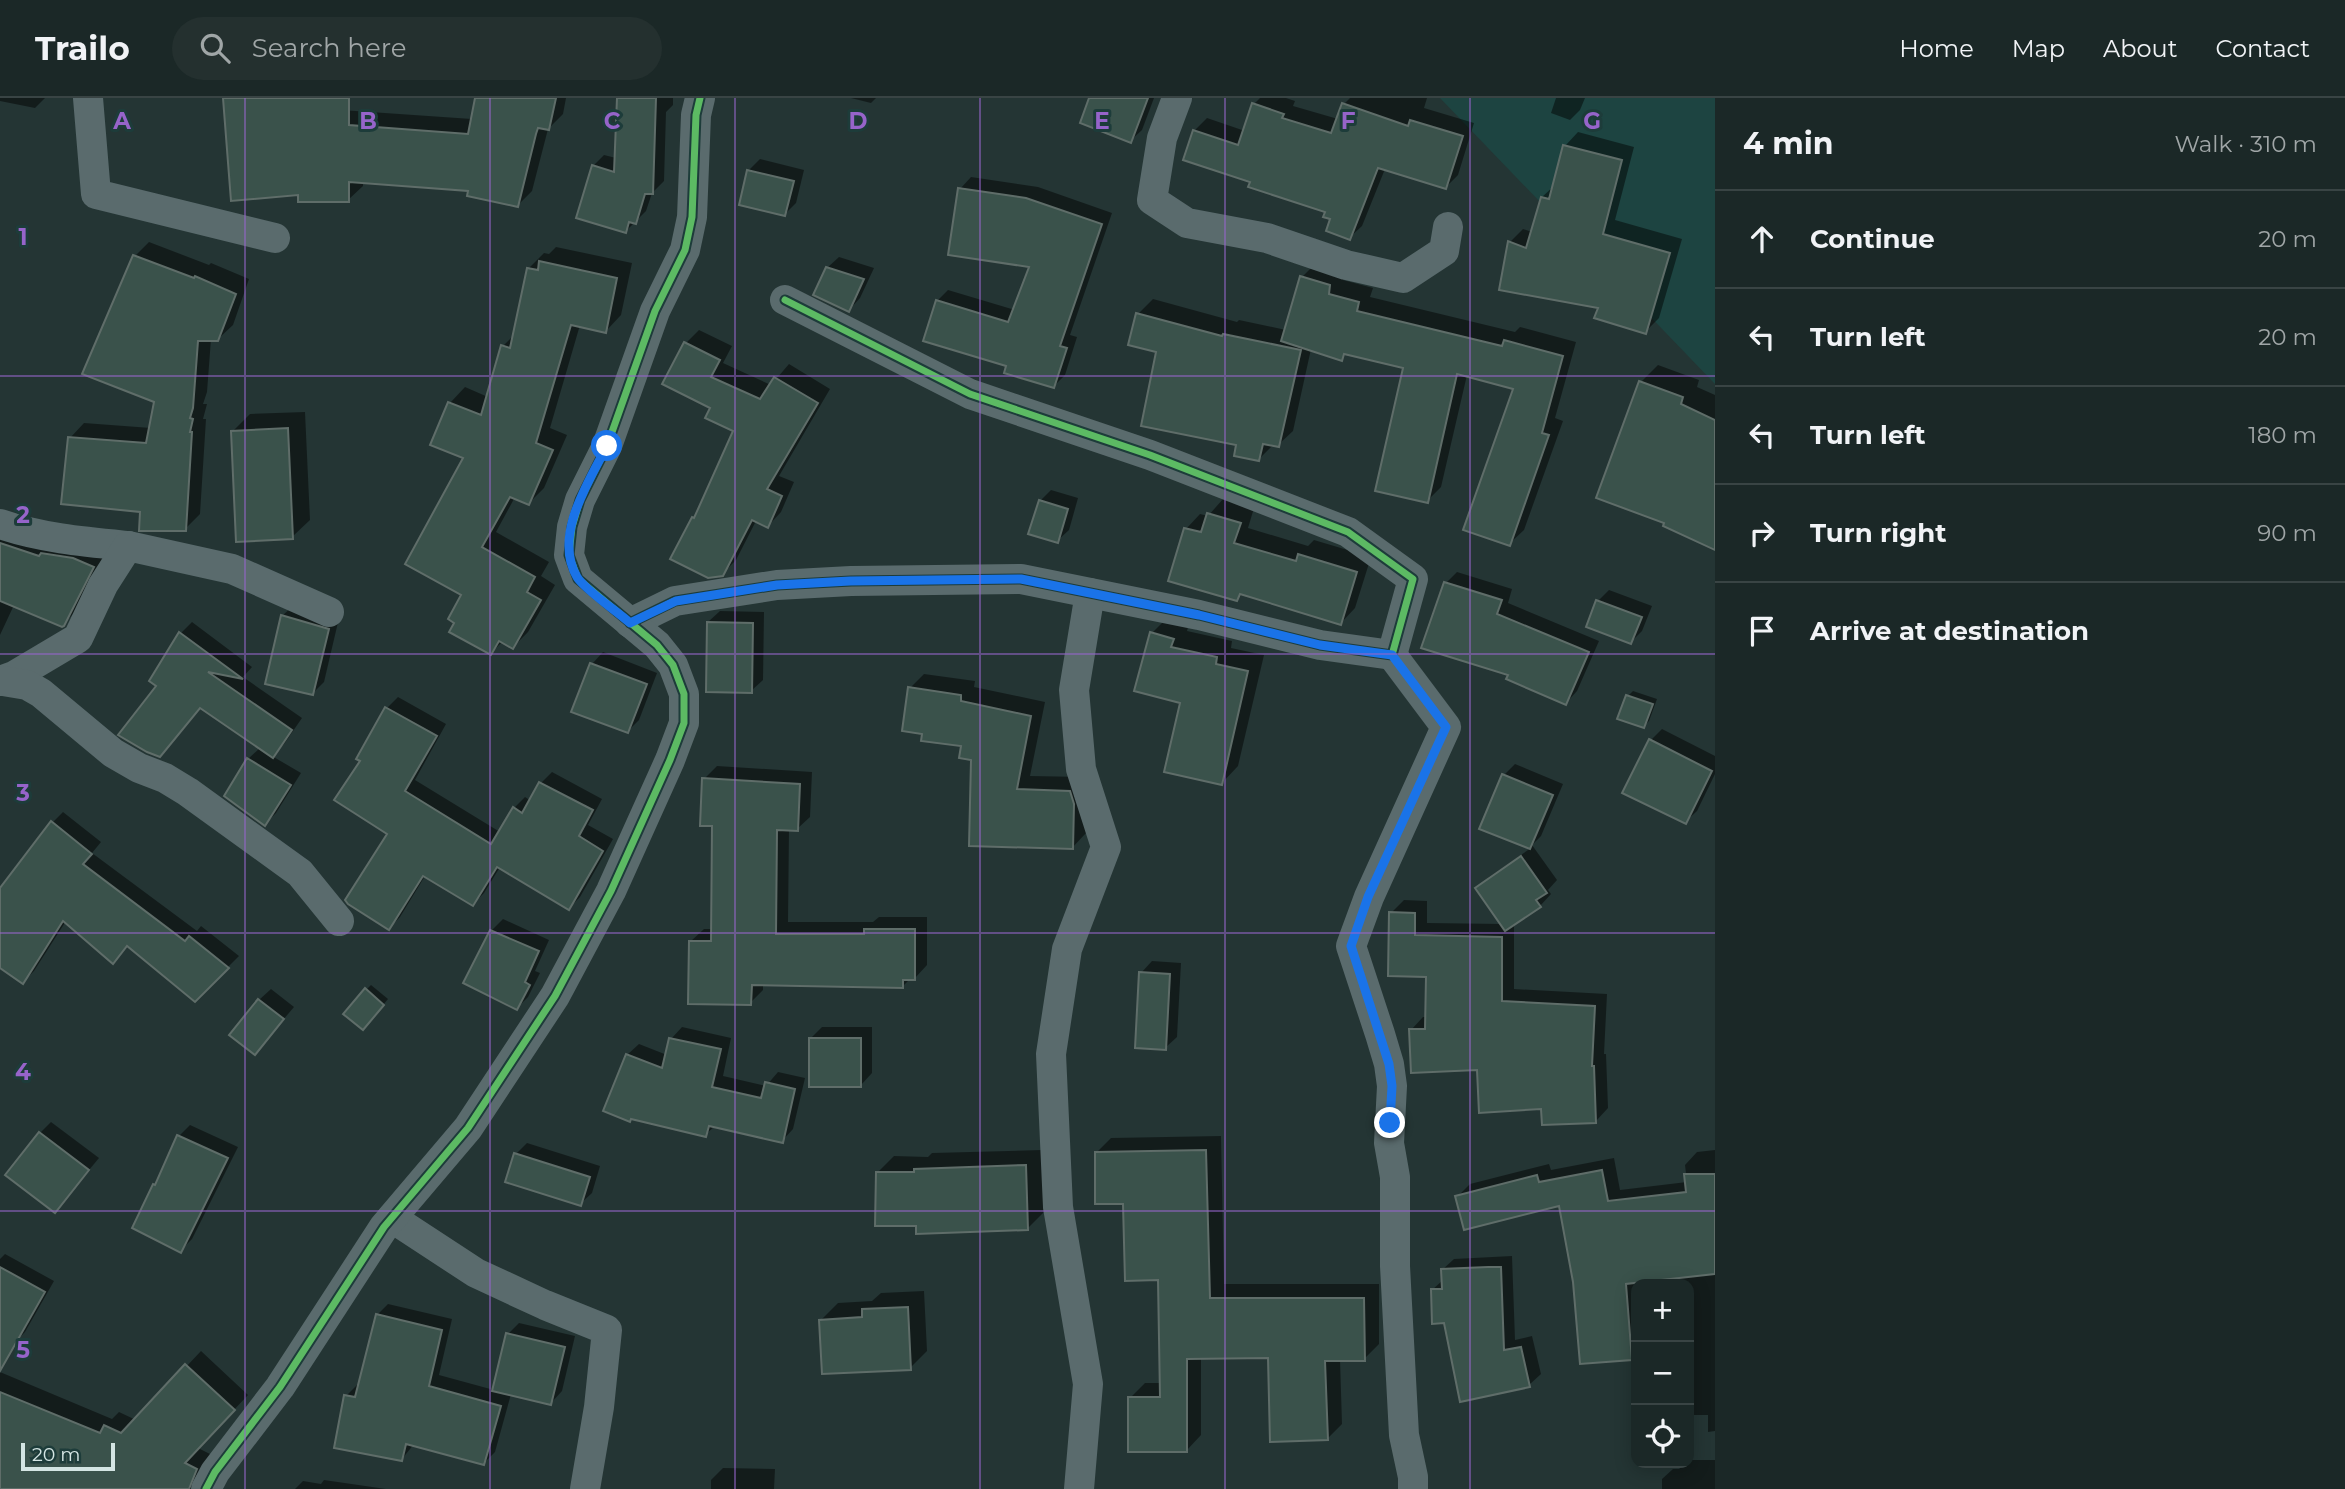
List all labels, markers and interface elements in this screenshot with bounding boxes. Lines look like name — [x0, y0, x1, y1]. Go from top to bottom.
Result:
search box — [172, 17, 662, 80]
text: Trailo — [35, 28, 130, 68]
icon: search — [196, 29, 234, 67]
text: Search here — [252, 32, 406, 64]
text: Home — [1899, 34, 1974, 63]
text: Map — [2012, 34, 2065, 63]
text: About — [2103, 34, 2177, 63]
text: Contact — [2215, 34, 2310, 63]
text: A — [112, 107, 131, 135]
text: B — [359, 107, 377, 135]
text: C — [604, 107, 621, 135]
text: D — [849, 107, 868, 135]
text: E — [1094, 107, 1110, 135]
text: F — [1341, 107, 1356, 135]
text: G — [1583, 107, 1601, 135]
text: 4 min — [1743, 125, 1833, 162]
text: Walk · 310 m — [2174, 130, 2317, 158]
icon: ahead — [1743, 220, 1781, 258]
text: 1 — [18, 223, 28, 251]
text: Continue — [1810, 223, 1935, 255]
text: 20 m — [2258, 225, 2317, 253]
icon: left — [1743, 318, 1781, 356]
text: Turn left — [1810, 321, 1926, 353]
text: 20 m — [2258, 323, 2317, 351]
icon: left — [1743, 416, 1781, 454]
text: Turn left — [1810, 419, 1926, 451]
text: 180 m — [2248, 421, 2317, 449]
route start — [591, 430, 622, 461]
text: 2 — [16, 501, 30, 529]
icon: right — [1743, 514, 1781, 552]
text: Turn right — [1810, 517, 1946, 549]
text: 90 m — [2257, 519, 2317, 547]
icon: arrive — [1743, 612, 1781, 650]
text: Arrive at destination — [1810, 615, 2089, 647]
text: 3 — [15, 779, 30, 807]
text: 4 — [15, 1058, 31, 1086]
route end — [1374, 1107, 1405, 1138]
map controls — [1631, 1279, 1694, 1468]
button: + — [1631, 1279, 1694, 1342]
text: 5 — [16, 1336, 30, 1364]
button: − — [1631, 1342, 1694, 1405]
button: locate — [1631, 1405, 1694, 1468]
scale bar — [21, 1440, 116, 1472]
text: 20 m — [32, 1443, 80, 1466]

